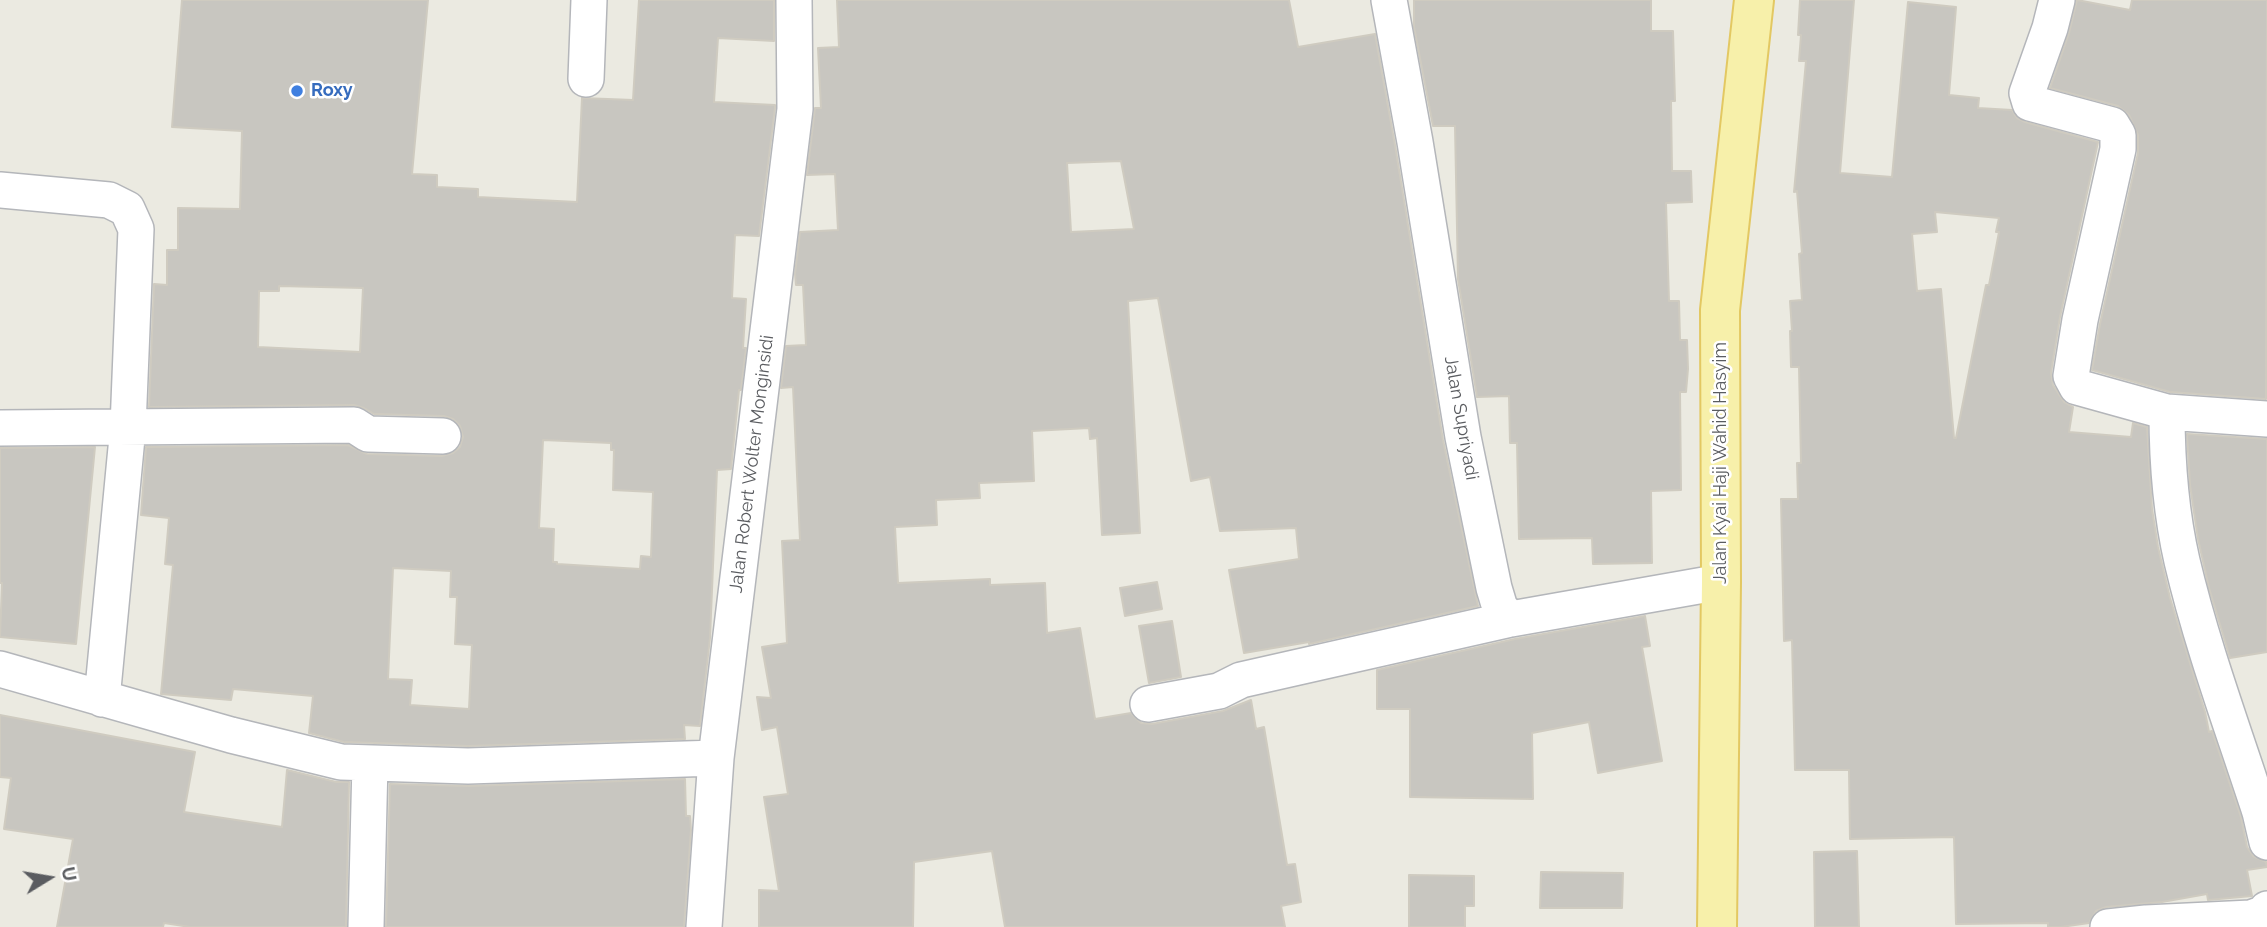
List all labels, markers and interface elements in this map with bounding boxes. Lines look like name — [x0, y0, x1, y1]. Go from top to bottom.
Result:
place label: Roxy — [311, 80, 353, 102]
marker: Roxy — [289, 83, 305, 99]
street label: Jalan Robert Wolter Monginsidi — [725, 334, 779, 594]
street label: Jalan Kyai Haji Wahid Hasyim — [1710, 342, 1732, 584]
street label: Jalan Supriyadi — [1439, 354, 1483, 482]
north arrow — [14, 843, 84, 913]
text: U — [57, 865, 82, 883]

